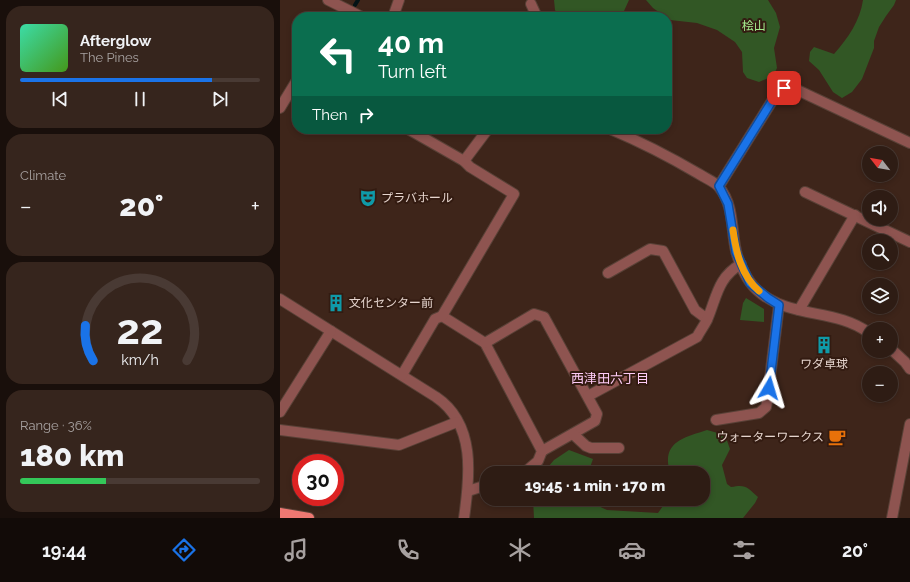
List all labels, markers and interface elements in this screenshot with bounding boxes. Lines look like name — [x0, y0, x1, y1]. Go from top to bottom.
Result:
park label: 桧山 — [742, 19, 766, 33]
text: 40 m — [378, 27, 444, 60]
icon: left — [312, 28, 364, 80]
text: Afterglow — [80, 32, 151, 50]
text: The Pines — [80, 50, 139, 65]
text: Turn left — [378, 61, 447, 82]
pin — [767, 71, 801, 105]
icon: arrive — [773, 77, 795, 99]
icon: previous — [49, 88, 71, 110]
icon: pause — [129, 88, 151, 110]
icon: next — [209, 88, 231, 110]
icon: right — [355, 104, 377, 126]
text: Then — [312, 106, 347, 124]
north arrow — [862, 146, 898, 182]
map controls — [862, 146, 898, 402]
text: Climate — [20, 168, 66, 183]
text: 20° — [119, 188, 163, 223]
theatre icon: プラバホール — [358, 188, 378, 208]
button: sound — [862, 190, 898, 226]
place label: プラバホール — [381, 191, 453, 205]
text: − — [20, 193, 32, 219]
text: + — [251, 193, 260, 219]
button: search — [862, 234, 898, 270]
button: layers — [862, 278, 898, 314]
building icon: 文化センター前 — [326, 293, 346, 313]
place label: 文化センター前 — [349, 296, 433, 310]
text: 22 — [117, 305, 163, 354]
button: + — [862, 322, 898, 358]
building icon: ワダ卓球 — [814, 335, 834, 355]
text: km/h — [121, 352, 159, 368]
place label: ワダ卓球 — [800, 357, 848, 371]
button: − — [862, 366, 898, 402]
position arrow — [748, 367, 790, 409]
district label: 西津田六丁目 — [571, 371, 649, 386]
text: Range · 36% — [20, 418, 92, 433]
cafe icon: ウォーターワークス — [827, 427, 847, 447]
place label: ウォーターワークス — [716, 430, 824, 444]
text: 180 km — [20, 438, 124, 473]
speed limit sign: 30 — [292, 454, 344, 506]
text: 19:45 · 1 min · 170 m — [525, 477, 665, 495]
icon: directions — [170, 536, 198, 564]
icon: music — [282, 536, 310, 564]
icon: phone — [394, 536, 422, 564]
icon: climate — [506, 536, 534, 564]
icon: car — [618, 536, 646, 564]
icon: filters — [730, 536, 758, 564]
text: 19:44 — [42, 540, 86, 561]
text: 20° — [842, 540, 868, 561]

